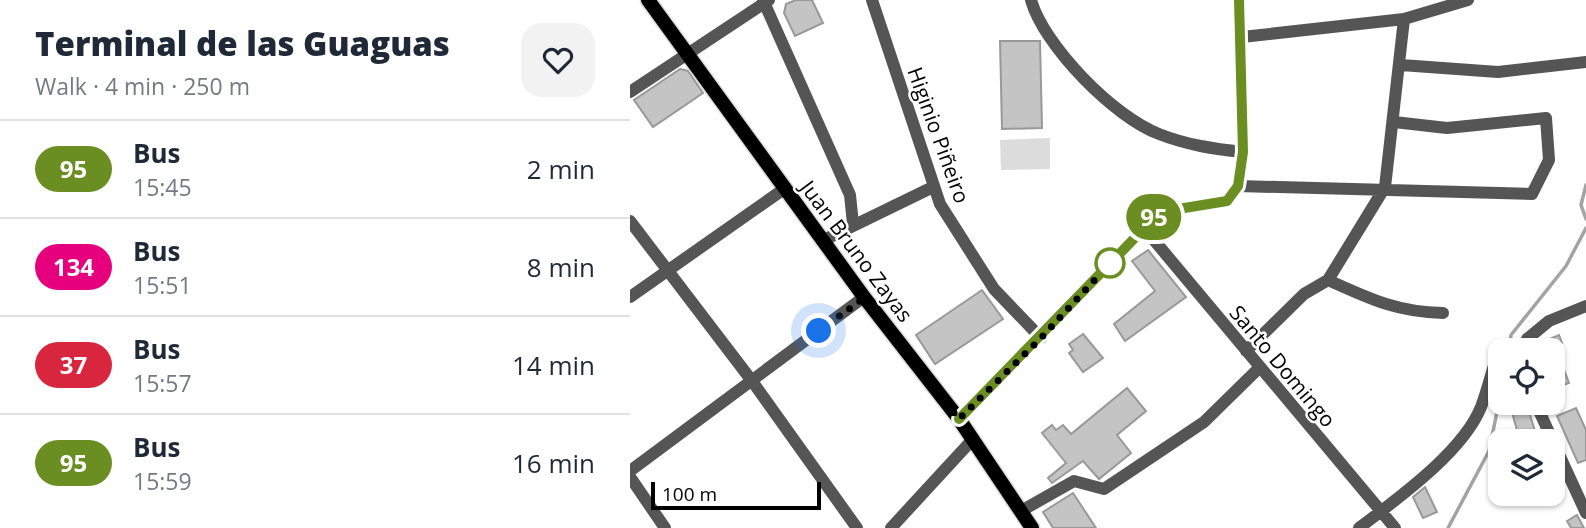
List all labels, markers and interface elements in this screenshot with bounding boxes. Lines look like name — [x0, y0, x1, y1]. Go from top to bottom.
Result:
text: Terminal de las Guaguas — [35, 21, 450, 66]
button: heart — [521, 23, 595, 97]
street label: Higinio Piñeiro — [901, 63, 977, 207]
text: Walk · 4 min · 250 m — [35, 70, 250, 102]
text: Bus — [133, 135, 180, 171]
text: 2 min — [527, 151, 595, 187]
text: 95 — [60, 152, 87, 185]
text: 15:45 — [133, 171, 192, 203]
street label: Juan Bruno Zayas — [793, 173, 919, 327]
line badge: 95 — [1122, 194, 1186, 240]
text: 95 — [1140, 200, 1168, 233]
text: Bus — [133, 233, 180, 269]
unlabelled marker — [1095, 248, 1125, 278]
text: 8 min — [527, 249, 595, 285]
text: 134 — [53, 250, 94, 283]
text: 15:51 — [133, 269, 192, 301]
street label: Santo Domingo — [1224, 299, 1342, 433]
your location — [801, 313, 836, 348]
text: Bus — [133, 331, 180, 367]
map controls — [1488, 338, 1565, 506]
button: locate — [1488, 338, 1565, 415]
text: 14 min — [512, 347, 595, 383]
text: 37 — [60, 348, 87, 381]
text: 15:57 — [133, 367, 192, 399]
text: Bus — [133, 429, 180, 465]
button: layers — [1488, 429, 1565, 506]
text: 16 min — [512, 445, 595, 481]
text: 95 — [60, 446, 87, 479]
text: 15:59 — [133, 465, 192, 497]
scale bar — [651, 479, 821, 511]
text: 100 m — [662, 481, 717, 507]

